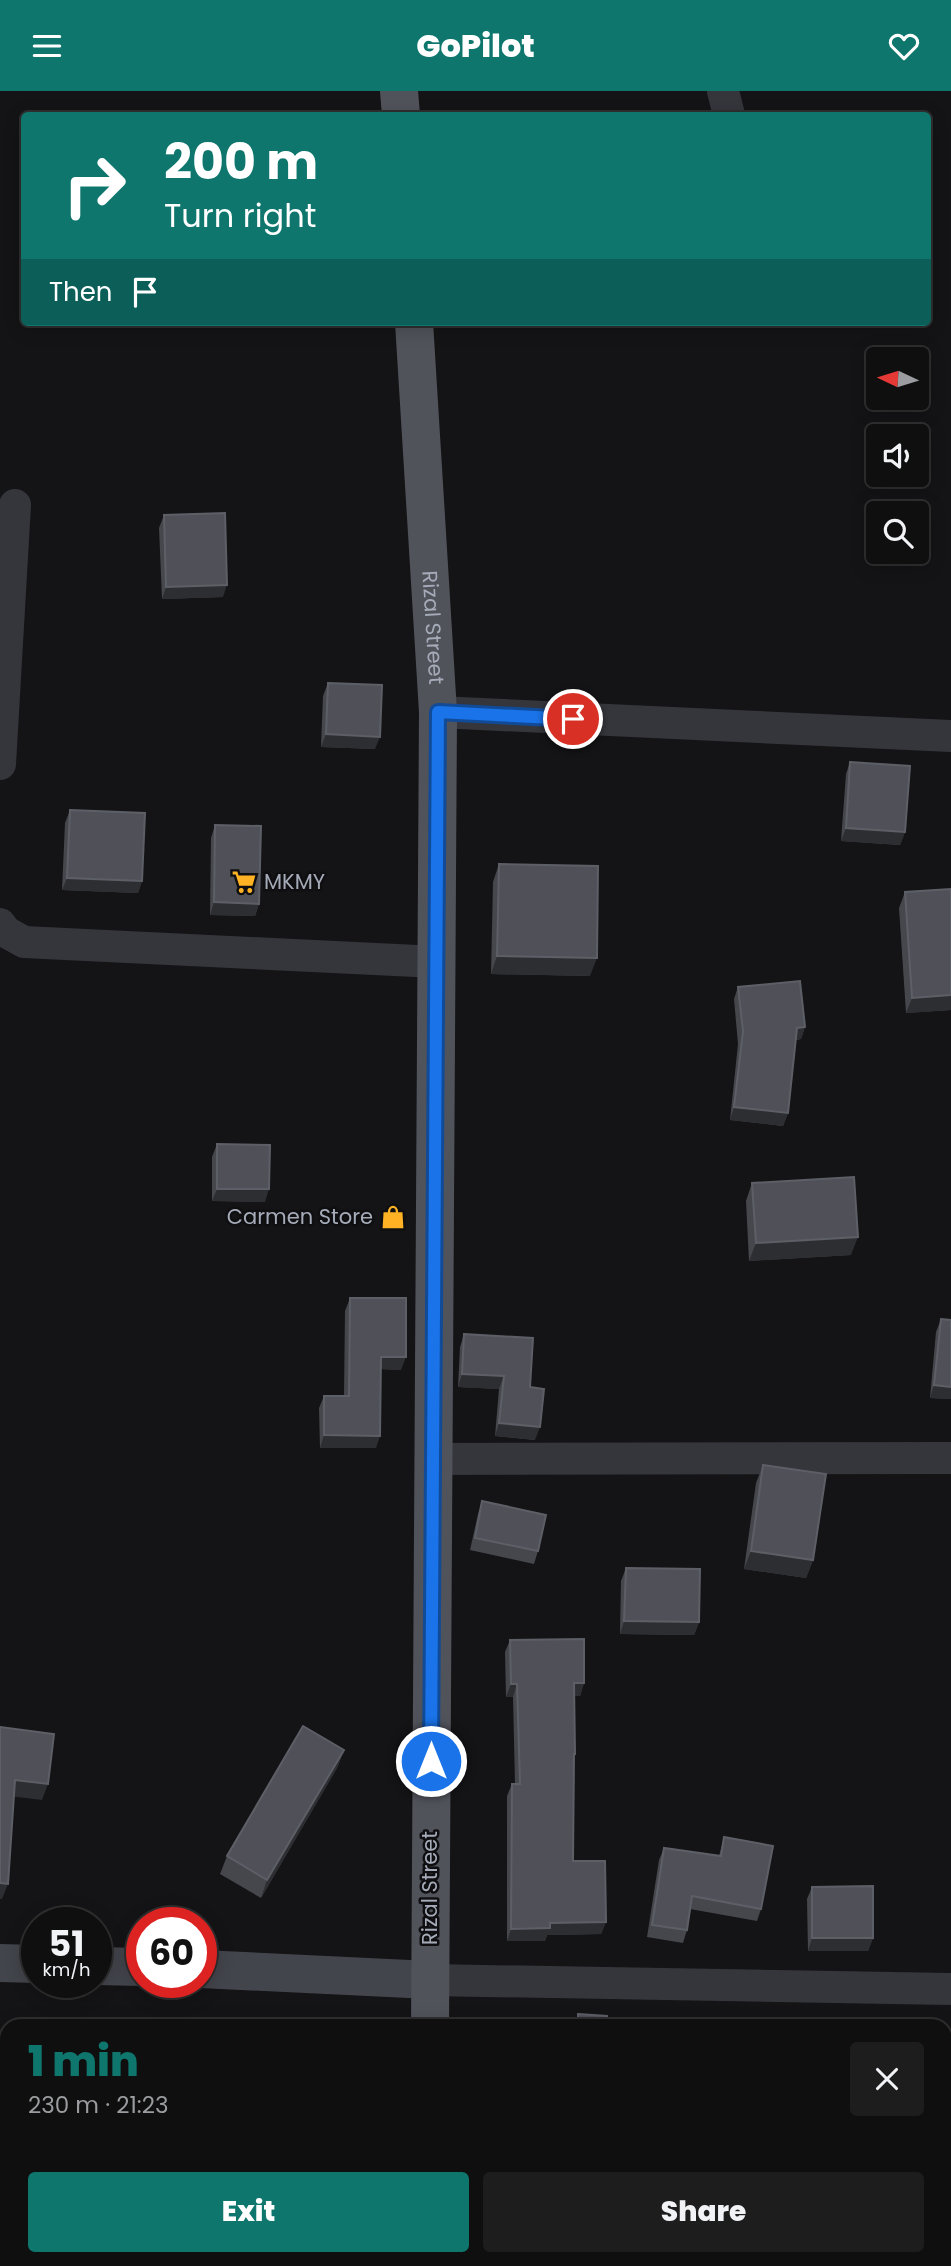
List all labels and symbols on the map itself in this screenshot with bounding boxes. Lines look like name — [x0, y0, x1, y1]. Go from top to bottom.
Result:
north arrow — [866, 347, 929, 409]
street label: Rizal Street — [415, 570, 451, 685]
pin — [543, 689, 603, 749]
place label: MKMY — [264, 867, 325, 896]
supermarket icon: MKMY — [230, 868, 258, 896]
place label: Carmen Store — [227, 1202, 373, 1231]
shop icon: Carmen Store — [379, 1203, 407, 1231]
position arrow — [394, 1724, 468, 1798]
street label: Rizal Street — [415, 1831, 444, 1945]
speed limit sign: 60 — [126, 1907, 217, 1998]

